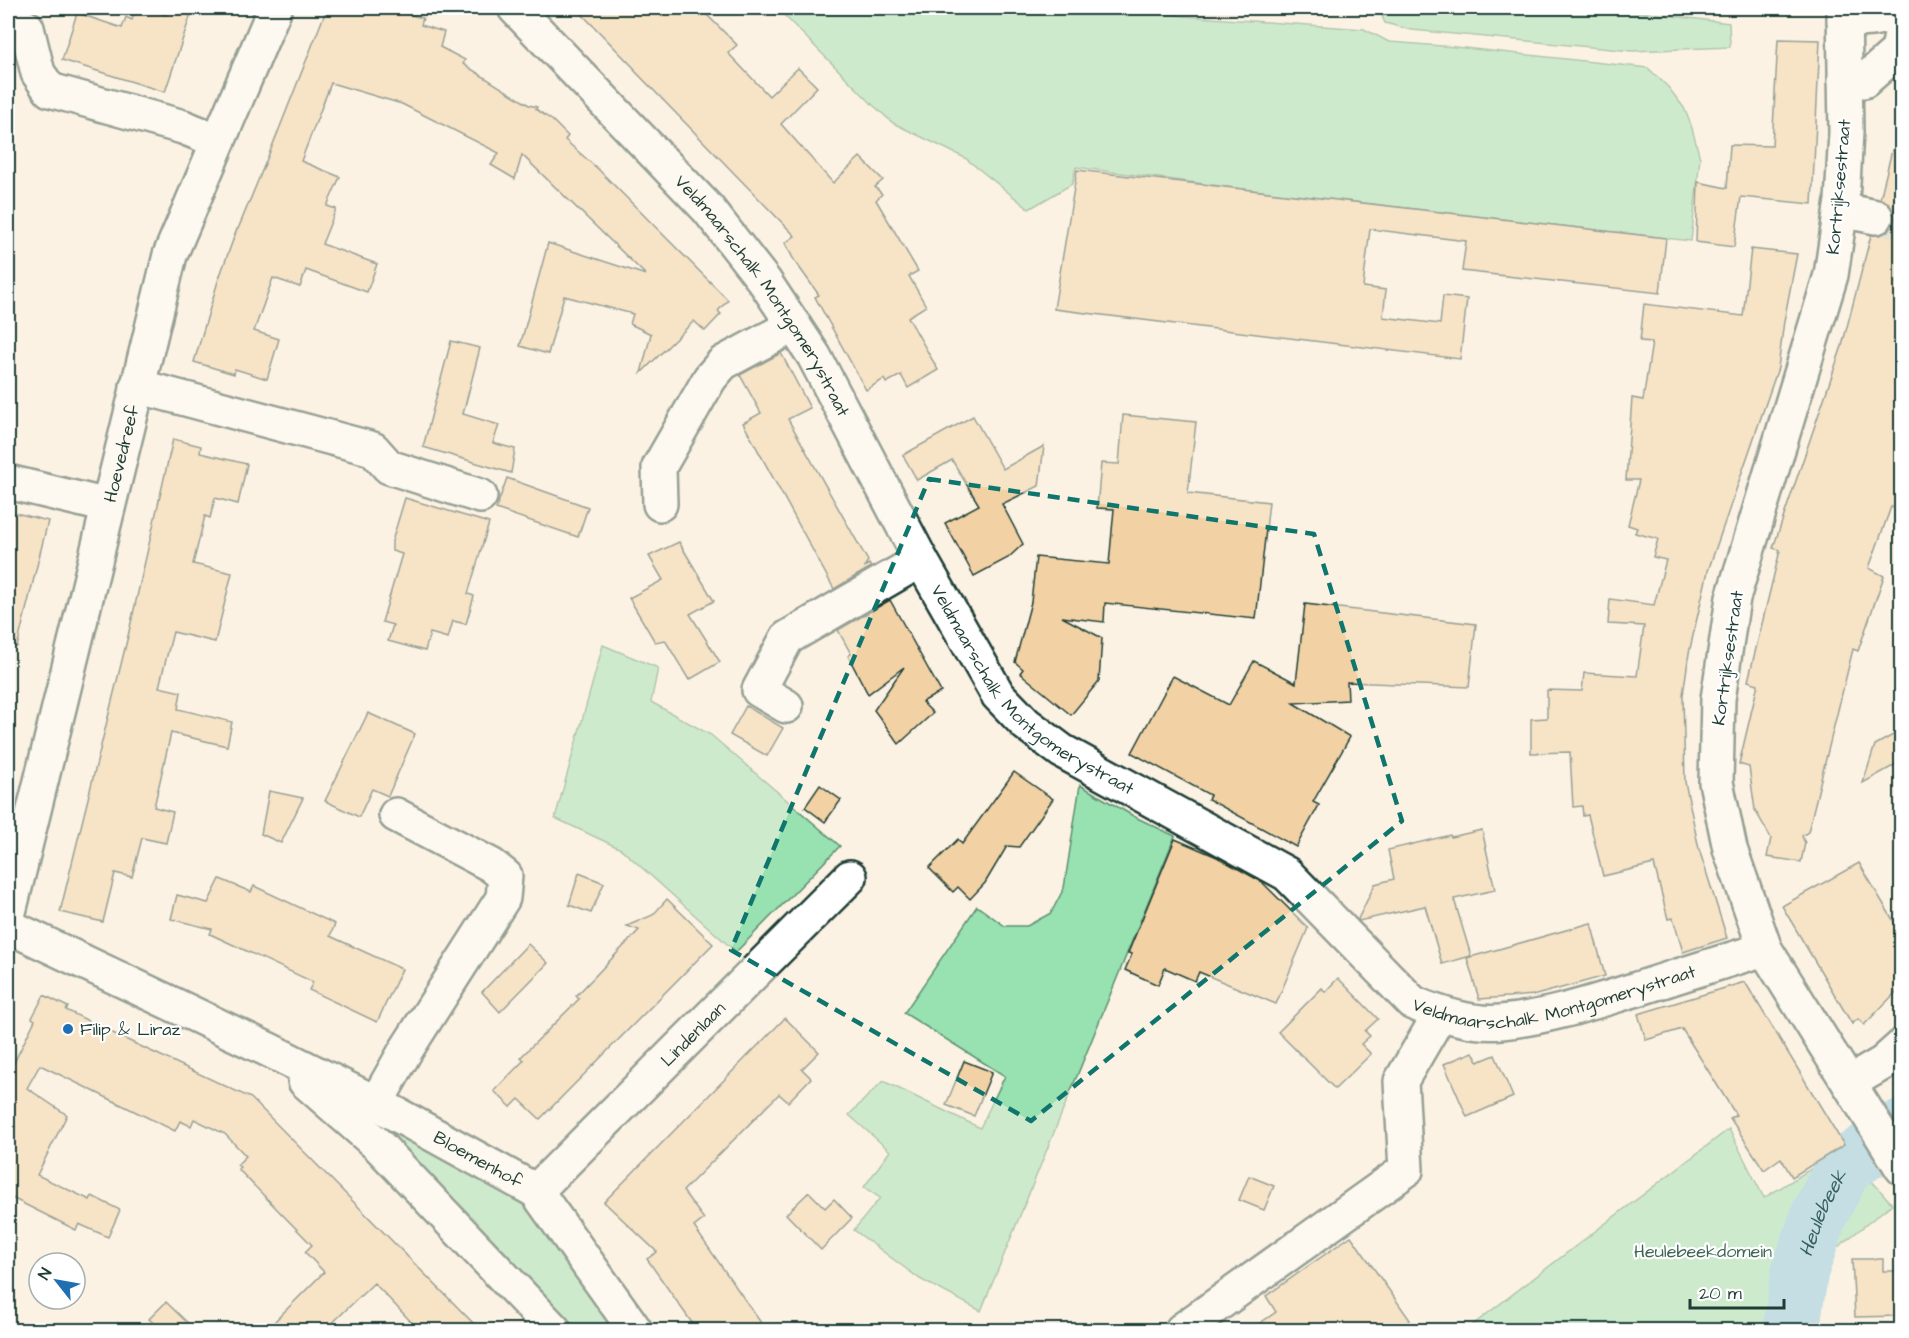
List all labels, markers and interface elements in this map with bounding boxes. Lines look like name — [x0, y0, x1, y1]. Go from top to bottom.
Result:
street label: Kortrijksestraat — [1821, 118, 1857, 256]
street label: Veldmaarschalk Montgomerystraat — [669, 169, 856, 421]
street label: Hoevedreef — [97, 402, 145, 505]
street label: Veldmaarschalk Montgomerystraat — [925, 580, 1139, 801]
street label: Kortrijksestraat — [1706, 588, 1750, 727]
street label: Veldmaarschalk Montgomerystraat — [1409, 958, 1699, 1035]
street label: Lindenlaan — [655, 996, 731, 1072]
place label: Filip & Liraz — [80, 1017, 181, 1042]
marker: Filip & Liraz — [61, 1022, 75, 1036]
street label: Bloemenhof — [429, 1125, 527, 1194]
water label: Heulebeek — [1792, 1164, 1855, 1260]
park label: Heulebeekdomein — [1634, 1239, 1772, 1264]
north arrow — [27, 1251, 87, 1311]
text: N — [33, 1264, 57, 1284]
scale bar — [1690, 1272, 1784, 1310]
text: 20 m — [1699, 1281, 1742, 1306]

